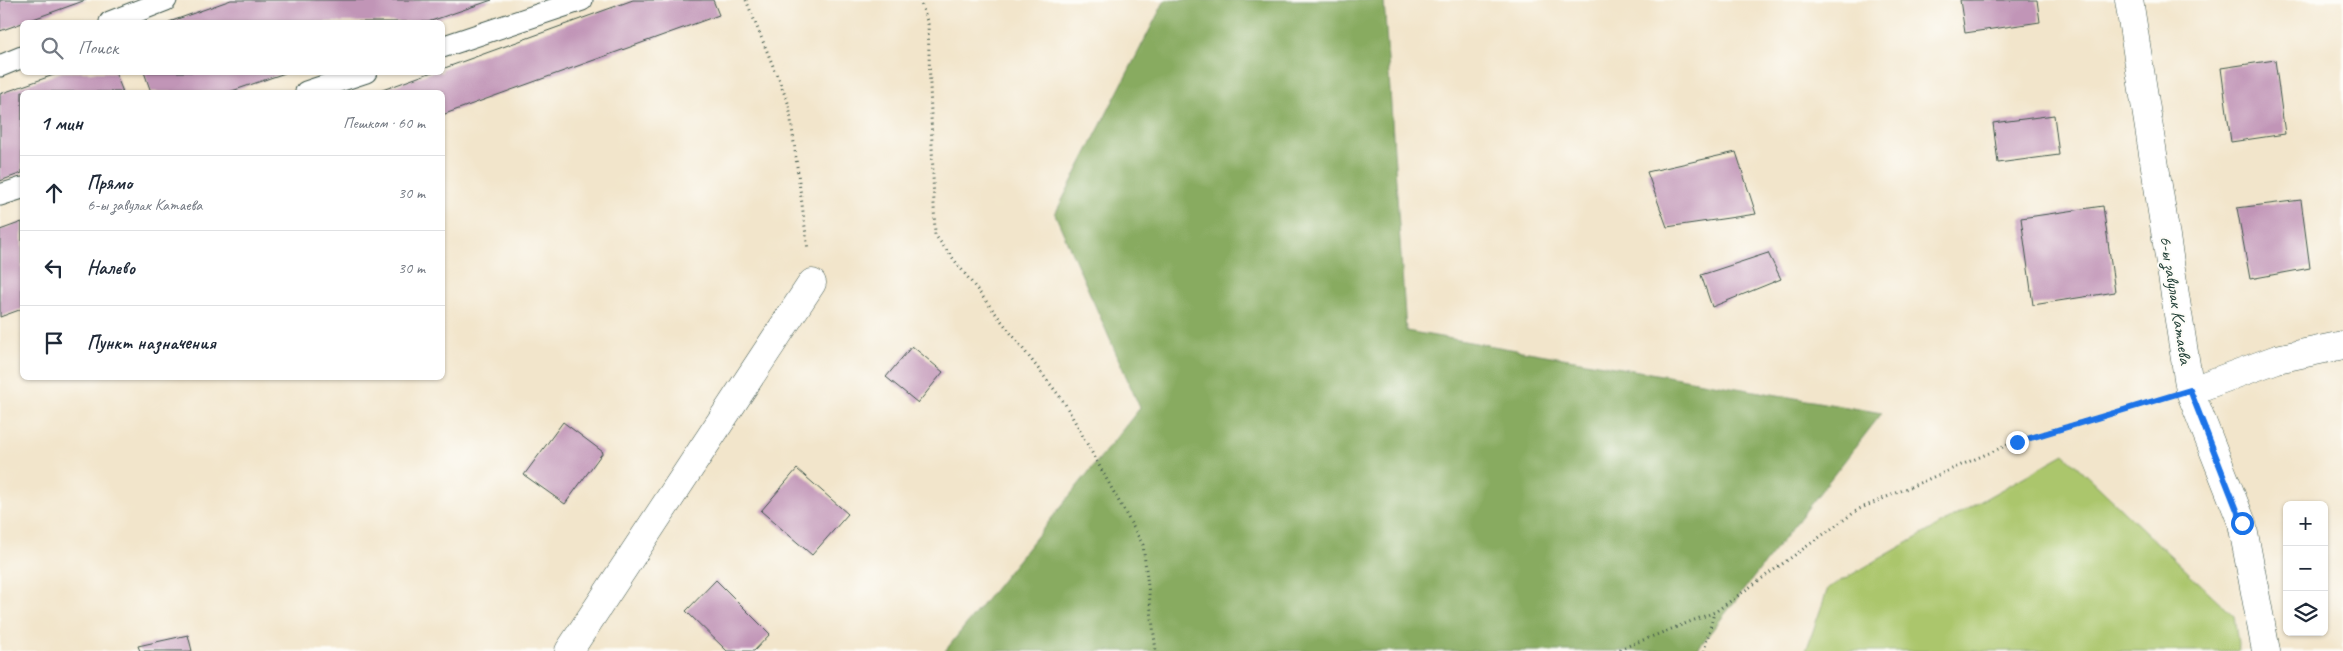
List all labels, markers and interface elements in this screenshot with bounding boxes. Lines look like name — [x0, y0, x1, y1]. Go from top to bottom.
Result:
search box — [20, 20, 445, 75]
icon: search — [38, 34, 66, 62]
text: Поиск — [78, 36, 118, 60]
text: 1 мин — [40, 110, 83, 136]
text: Пешком · 60 m — [343, 113, 425, 133]
text: Прямо — [87, 171, 132, 195]
icon: ahead — [40, 179, 68, 207]
text: 30 m — [398, 183, 425, 203]
text: 6-ы завулак Катаева — [87, 195, 202, 215]
street label: 6-ы завулак Катаева — [2154, 234, 2197, 367]
icon: left — [40, 254, 68, 282]
text: Налево — [87, 256, 135, 280]
text: 30 m — [398, 258, 425, 278]
icon: arrive — [40, 329, 68, 357]
text: Пункт назначения — [87, 331, 216, 355]
route end — [2006, 431, 2029, 454]
map controls — [2283, 501, 2328, 636]
button: + — [2283, 501, 2328, 546]
route start — [2231, 512, 2254, 535]
button: − — [2283, 546, 2328, 591]
button: layers — [2283, 591, 2328, 636]

